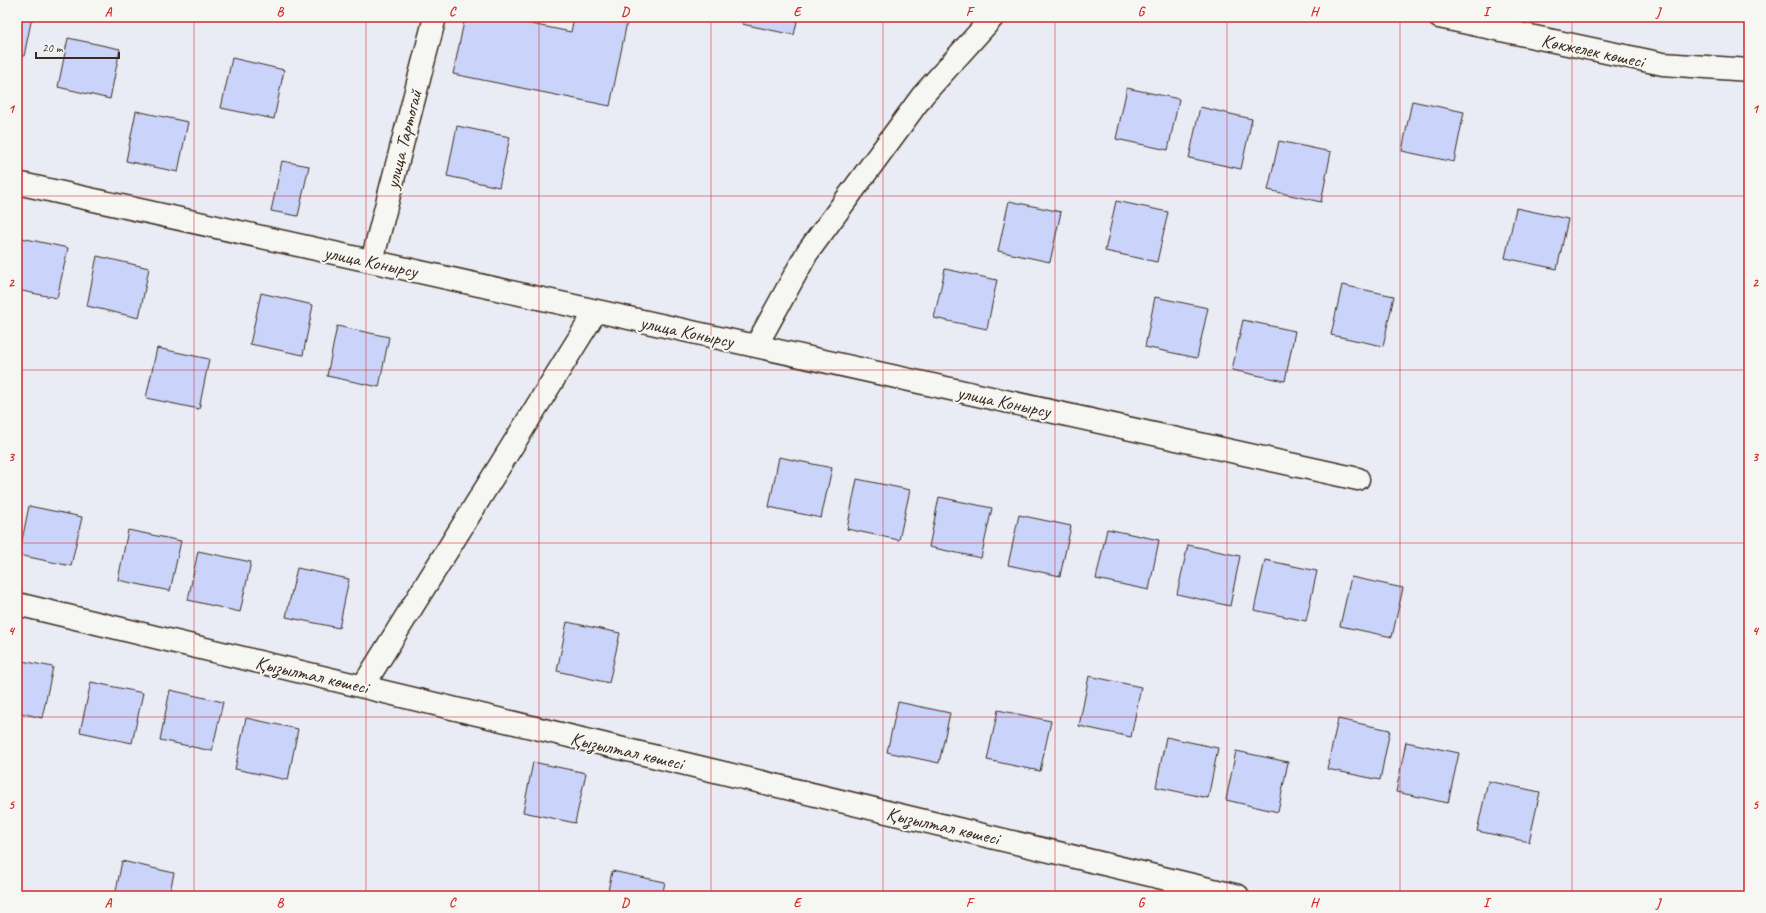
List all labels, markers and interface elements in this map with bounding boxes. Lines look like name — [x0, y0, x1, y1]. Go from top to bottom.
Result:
text: A — [105, 4, 113, 20]
text: B — [277, 4, 285, 20]
text: C — [449, 4, 457, 20]
text: D — [621, 4, 630, 20]
text: E — [794, 4, 803, 20]
text: F — [966, 4, 975, 20]
text: G — [1138, 4, 1146, 20]
text: H — [1310, 4, 1320, 20]
text: I — [1483, 4, 1492, 20]
text: J — [1655, 4, 1662, 20]
street label: Көкжелек көшесі — [1539, 28, 1649, 74]
scale bar — [36, 34, 119, 60]
text: 20 m — [42, 40, 64, 56]
street label: улица Тартогай — [380, 86, 428, 192]
text: 1 — [8, 101, 16, 117]
text: 1 — [1752, 101, 1760, 117]
street label: улица Конырсу — [321, 240, 421, 284]
text: 2 — [8, 275, 15, 291]
text: 2 — [1752, 275, 1759, 291]
street label: улица Конырсу — [637, 310, 737, 354]
street label: улица Конырсу — [954, 380, 1054, 424]
text: 3 — [8, 449, 15, 465]
text: 3 — [1752, 449, 1759, 465]
text: 4 — [8, 623, 16, 639]
text: 4 — [1752, 623, 1760, 639]
street label: Қызылтал көшесі — [253, 650, 373, 700]
street label: Қызылтал көшесі — [568, 726, 688, 776]
text: 5 — [8, 797, 15, 813]
text: 5 — [1752, 797, 1759, 813]
street label: Қызылтал көшесі — [884, 801, 1004, 851]
text: A — [105, 895, 113, 911]
text: B — [277, 895, 285, 911]
text: C — [449, 895, 457, 911]
text: D — [621, 895, 630, 911]
text: E — [794, 895, 803, 911]
text: F — [966, 895, 975, 911]
text: G — [1138, 895, 1146, 911]
text: H — [1310, 895, 1320, 911]
text: I — [1483, 895, 1492, 911]
text: J — [1655, 895, 1662, 911]

